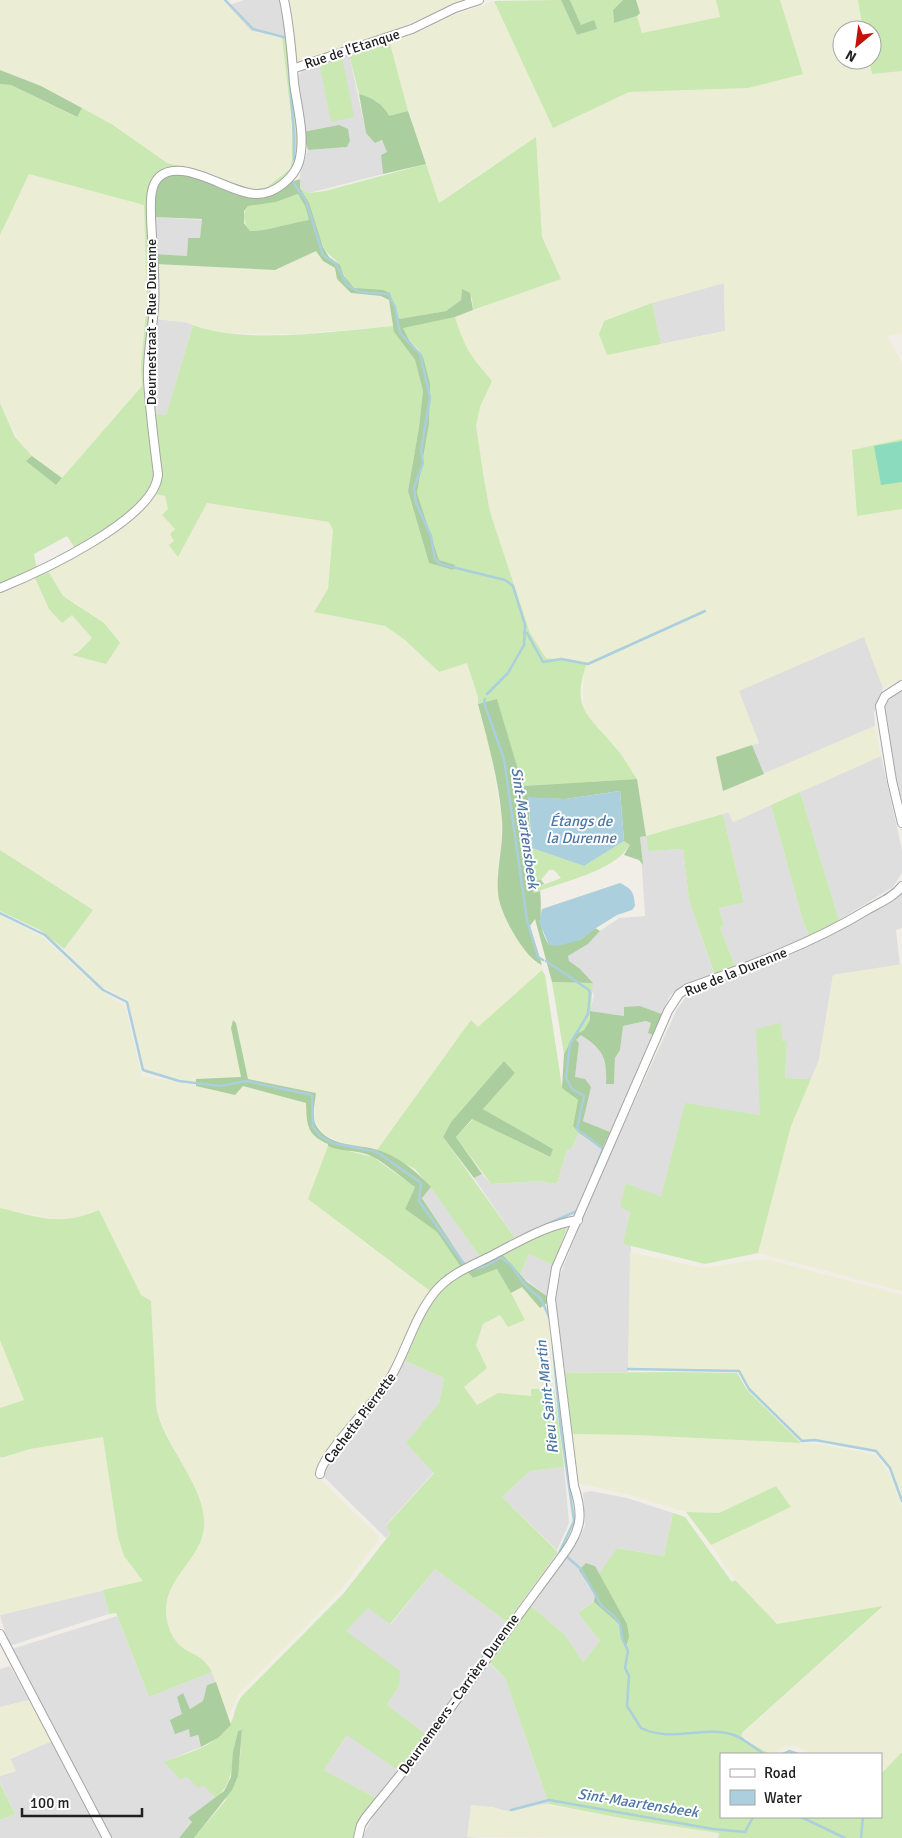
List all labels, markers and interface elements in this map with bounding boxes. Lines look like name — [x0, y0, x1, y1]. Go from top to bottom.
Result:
north arrow — [832, 20, 882, 70]
street label: Rue de l'Etanque — [302, 26, 402, 72]
text: N — [843, 46, 859, 66]
street label: Deurnestraat - Rue Durenne — [143, 239, 160, 405]
water label: Sint-Maartensbeek — [508, 766, 543, 891]
water label: Étangs de la Durenne — [546, 812, 617, 847]
street label: Rue de la Durenne — [682, 944, 790, 1000]
water label: Rieu Saint-Martin — [532, 1339, 562, 1455]
street label: Cachette Pierrette — [320, 1369, 400, 1467]
street label: Deurnemeers - Carrière Durenne — [395, 1611, 523, 1777]
legend — [720, 1753, 882, 1818]
text: Road — [764, 1764, 796, 1782]
water label: Sint-Maartensbeek — [576, 1785, 701, 1822]
scale bar — [22, 1786, 142, 1818]
text: Water — [764, 1789, 802, 1807]
text: 100 m — [30, 1794, 70, 1812]

